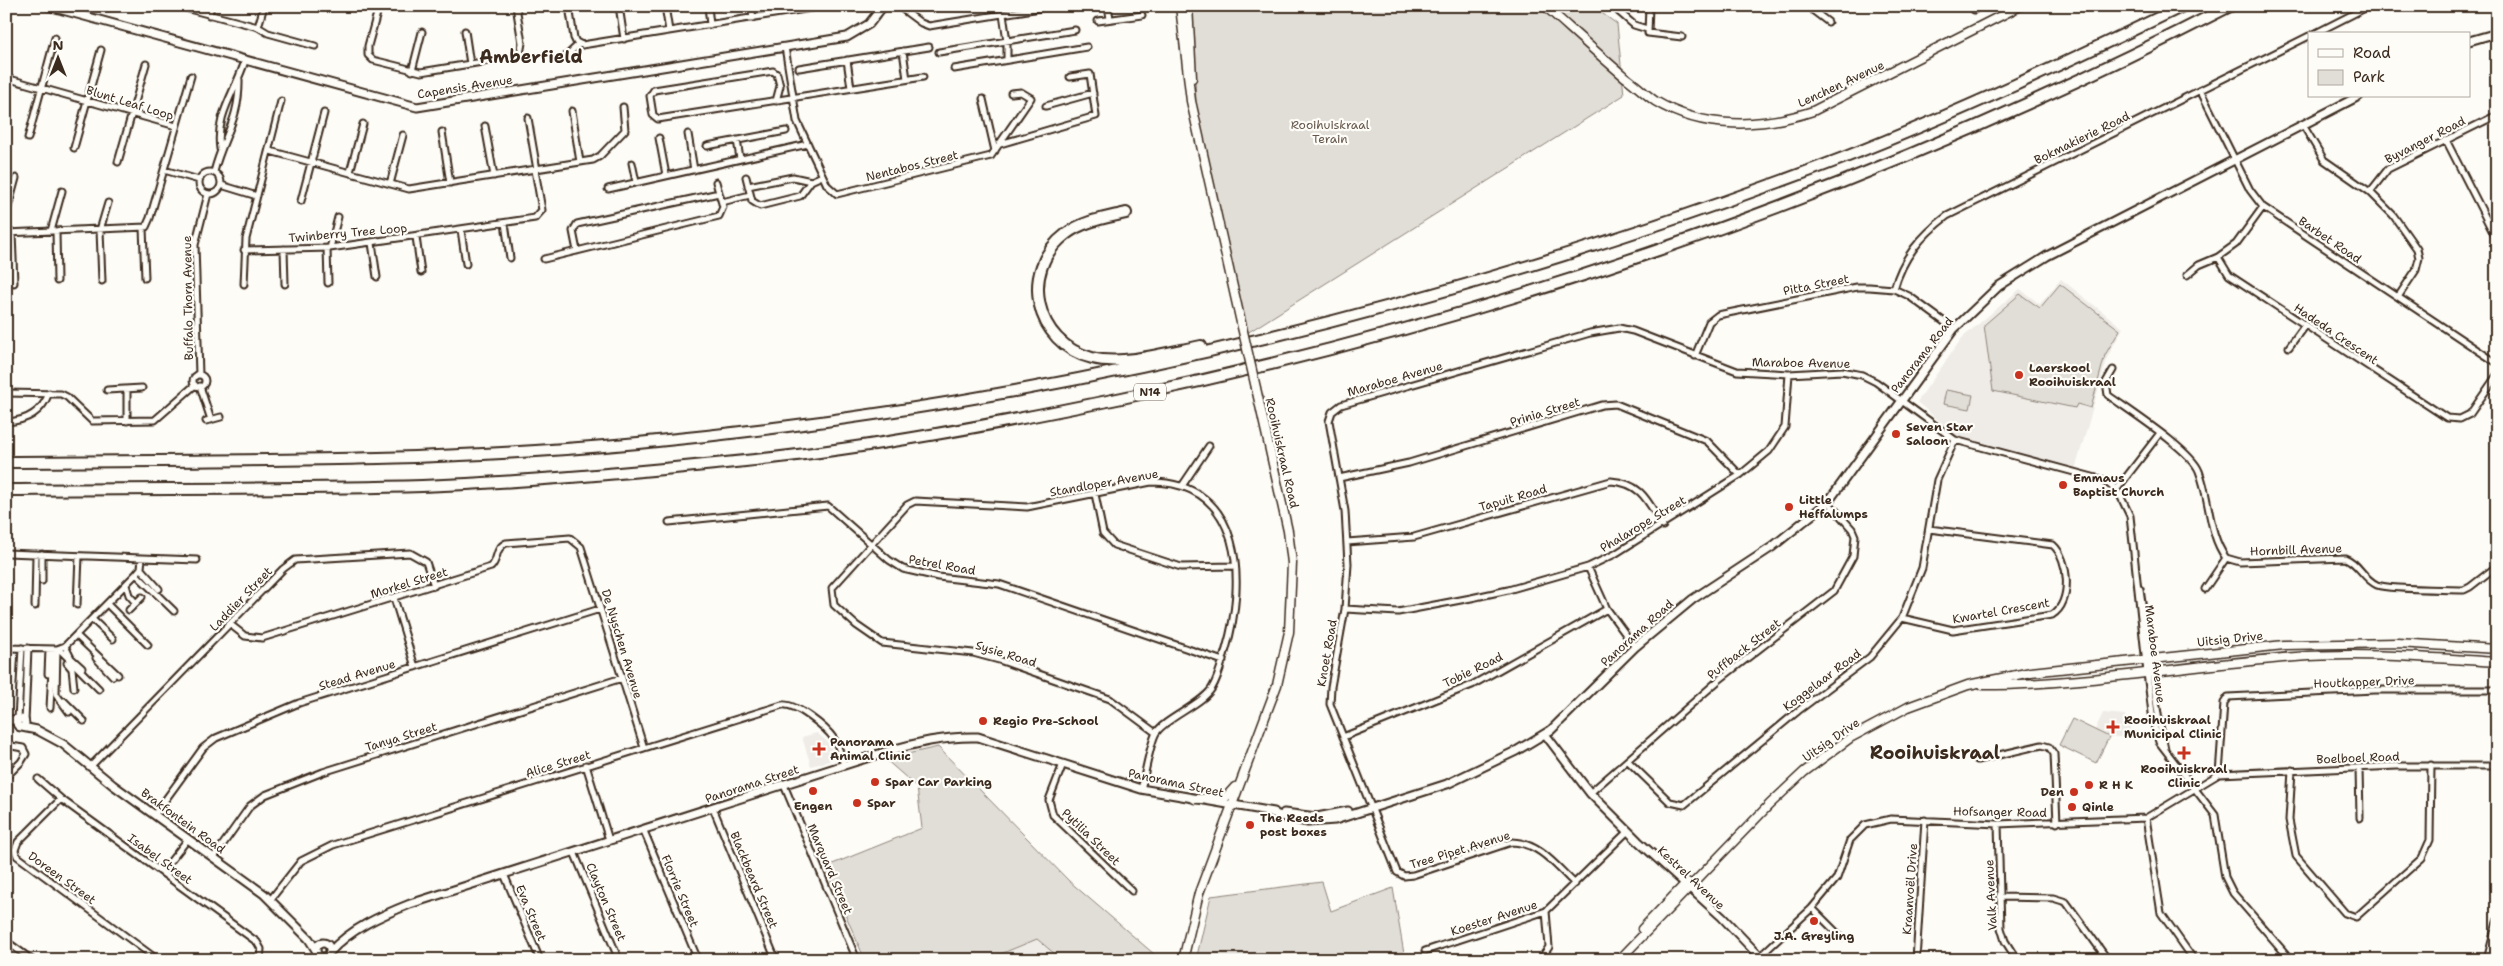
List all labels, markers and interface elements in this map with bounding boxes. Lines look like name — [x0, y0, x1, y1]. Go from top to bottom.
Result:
north arrow — [32, 32, 82, 82]
legend — [2308, 32, 2470, 98]
text: N — [52, 36, 64, 54]
text: Road — [2353, 43, 2391, 63]
district label: Amberfield — [479, 45, 583, 69]
street label: Lenchen Avenue — [1795, 57, 1887, 111]
text: Park — [2353, 67, 2385, 87]
street label: Capensis Avenue — [416, 72, 514, 102]
street label: Blunt Leaf Loop — [84, 82, 176, 124]
street label: Bokmakierie Road — [2032, 108, 2133, 168]
street label: Byvanger Road — [2382, 113, 2468, 167]
park label: Rooihuiskraal Terain — [1291, 117, 1370, 147]
street label: Nentabos Street — [864, 147, 960, 185]
street label: Barbet Road — [2295, 213, 2365, 267]
street label: Twinberry Tree Loop — [288, 220, 408, 246]
street label: Buffalo Thorn Avenue — [179, 235, 197, 361]
street label: Pitta Street — [1782, 271, 1850, 299]
street label: Hadeda Crescent — [2291, 300, 2381, 368]
street label: Panorama Road — [1887, 313, 1957, 396]
street label: Maraboe Avenue — [1752, 354, 1851, 372]
street label: Maraboe Avenue — [1345, 358, 1445, 400]
place label: Laerskool Rooihuiskraal — [2029, 360, 2116, 390]
marker: Laerskool Rooihuiskraal — [2013, 369, 2025, 381]
road number: N14 — [1134, 384, 1166, 401]
street label: Prinia Street — [1508, 394, 1582, 430]
street label: Rooihuiskraal Road — [1262, 396, 1303, 510]
place label: Seven Star Saloon — [1906, 419, 1974, 449]
marker: Seven Star Saloon — [1890, 428, 1902, 440]
street label: Standloper Avenue — [1048, 466, 1160, 500]
place label: Emmaus Baptist Church — [2073, 470, 2164, 500]
marker: Emmaus Baptist Church — [2057, 479, 2069, 491]
street label: Tapuit Road — [1477, 481, 1549, 515]
street label: Phalarope Street — [1597, 492, 1689, 556]
place label: Little Heffalumps — [1799, 492, 1868, 522]
marker: Little Heffalumps — [1783, 501, 1795, 513]
street label: Hornbill Avenue — [2250, 540, 2343, 560]
street label: Petrel Road — [907, 551, 977, 579]
street label: Laddier Street — [206, 563, 276, 635]
street label: Morkel Street — [368, 564, 450, 602]
street label: De Nyschen Avenue — [598, 587, 646, 701]
street label: Kwartel Crescent — [1951, 595, 2051, 627]
street label: Panorama Road — [1597, 596, 1677, 670]
street label: Maraboe Avenue — [2141, 604, 2169, 704]
street label: Puffback Street — [1704, 615, 1784, 683]
street label: Knoet Road — [1313, 618, 1341, 688]
street label: Uitsig Drive — [2196, 628, 2264, 650]
street label: Sysie Road — [974, 637, 1039, 671]
street label: Koggelaar Road — [1780, 645, 1865, 715]
street label: Tobie Road — [1441, 649, 1506, 691]
street label: Stead Avenue — [317, 656, 398, 694]
street label: Houtkapper Drive — [2313, 672, 2415, 692]
place label: Rooihuiskraal Municipal Clinic — [2124, 712, 2222, 742]
place label: Regio Pre-School — [993, 713, 1099, 729]
street label: Uitsig Drive — [1799, 714, 1863, 766]
marker: Regio Pre-School — [977, 715, 989, 727]
street label: Tanya Street — [363, 718, 439, 756]
marker: Rooihuiskraal Municipal Clinic — [2106, 720, 2120, 734]
place label: Panorama Animal Clinic — [830, 734, 911, 764]
district label: Rooihuiskraal — [1870, 741, 2000, 765]
marker: Panorama Animal Clinic — [812, 742, 826, 756]
street label: Alice Street — [523, 746, 593, 782]
marker: Rooihuiskraal Clinic — [2177, 746, 2191, 760]
street label: Boelboel Road — [2316, 749, 2400, 767]
street label: Panorama Street — [703, 761, 801, 807]
place label: Rooihuiskraal Clinic — [2141, 761, 2227, 791]
street label: Panorama Street — [1127, 765, 1225, 801]
place label: Spar Car Parking — [885, 774, 992, 790]
marker: Spar Car Parking — [869, 776, 881, 788]
place label: R H K — [2099, 777, 2134, 793]
marker: R H K — [2083, 779, 2095, 791]
place label: Den — [2041, 784, 2064, 800]
street label: Brakfontein Road — [138, 785, 229, 857]
marker: Engen — [807, 785, 819, 797]
marker: Den — [2068, 786, 2080, 798]
place label: Spar — [867, 795, 896, 811]
marker: Spar — [851, 797, 863, 809]
place label: Engen — [794, 798, 832, 814]
place label: Qinle — [2082, 799, 2114, 815]
marker: Qinle — [2066, 801, 2078, 813]
street label: Hofsanger Road — [1953, 803, 2048, 821]
street label: Pytilia Street — [1058, 805, 1124, 869]
place label: The Reeds post boxes — [1260, 810, 1327, 840]
marker: The Reeds post boxes — [1244, 819, 1256, 831]
street label: Marquard Street — [804, 821, 856, 917]
street label: Tree Pipet Avenue — [1408, 827, 1512, 873]
street label: Blackbeard Street — [726, 829, 782, 931]
street label: Isabel Street — [124, 830, 196, 888]
street label: Kestrel Avenue — [1654, 843, 1728, 913]
street label: Kraanvoël Drive — [1899, 843, 1921, 935]
street label: Doreen Street — [25, 848, 99, 908]
street label: Florrie Street — [658, 852, 702, 930]
street label: Valk Avenue — [1981, 859, 2001, 931]
street label: Clayton Street — [582, 860, 630, 944]
street label: Eva Street — [512, 882, 550, 944]
street label: Koester Avenue — [1449, 896, 1540, 940]
marker: J.A. Greyling — [1808, 915, 1820, 927]
place label: J.A. Greyling — [1774, 928, 1854, 944]

